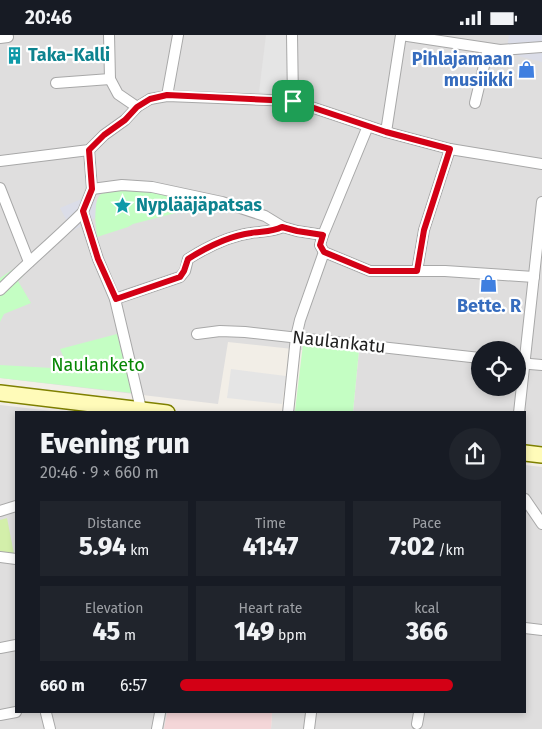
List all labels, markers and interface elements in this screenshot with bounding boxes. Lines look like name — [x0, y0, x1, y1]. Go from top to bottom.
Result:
text: 20:46 — [25, 6, 72, 29]
place label: Taka-Kalli — [28, 44, 110, 66]
building icon: Taka-Kalli — [4, 45, 24, 65]
place label: Pihlajamaan musiikki — [412, 48, 513, 91]
shop icon: Pihlajamaan musiikki — [517, 59, 537, 79]
pin — [272, 80, 314, 122]
icon: arrive — [279, 87, 307, 115]
place label: Nyplääjäpatsas — [136, 194, 262, 216]
place icon: Nyplääjäpatsas — [112, 195, 132, 215]
shop icon: Bette. R — [479, 273, 499, 293]
place label: Bette. R — [457, 295, 522, 317]
street label: Naulankatu — [291, 326, 387, 358]
map controls — [471, 341, 526, 396]
button: locate — [471, 341, 526, 396]
park label: Naulanketo — [51, 354, 145, 376]
text: Evening run — [40, 427, 190, 460]
button: share — [449, 428, 501, 480]
text: 20:46 · 9 × 660 m — [40, 463, 159, 482]
text: Distance — [87, 515, 141, 532]
text: Time — [255, 515, 286, 532]
text: Pace — [412, 515, 441, 532]
text: 5.94 — [79, 532, 126, 562]
text: 41:47 — [243, 532, 298, 562]
text: 7:02 — [389, 532, 435, 562]
text: km — [126, 542, 149, 559]
text: /km — [435, 542, 465, 559]
text: Elevation — [85, 600, 144, 617]
text: Heart rate — [239, 600, 302, 617]
text: kcal — [414, 600, 439, 617]
text: 45 — [92, 617, 120, 647]
text: 149 — [234, 617, 274, 647]
text: 366 — [406, 617, 448, 647]
text: m — [120, 627, 136, 644]
text: bpm — [274, 627, 307, 644]
text: 660 m — [40, 676, 85, 695]
text: 6:57 — [120, 676, 147, 695]

